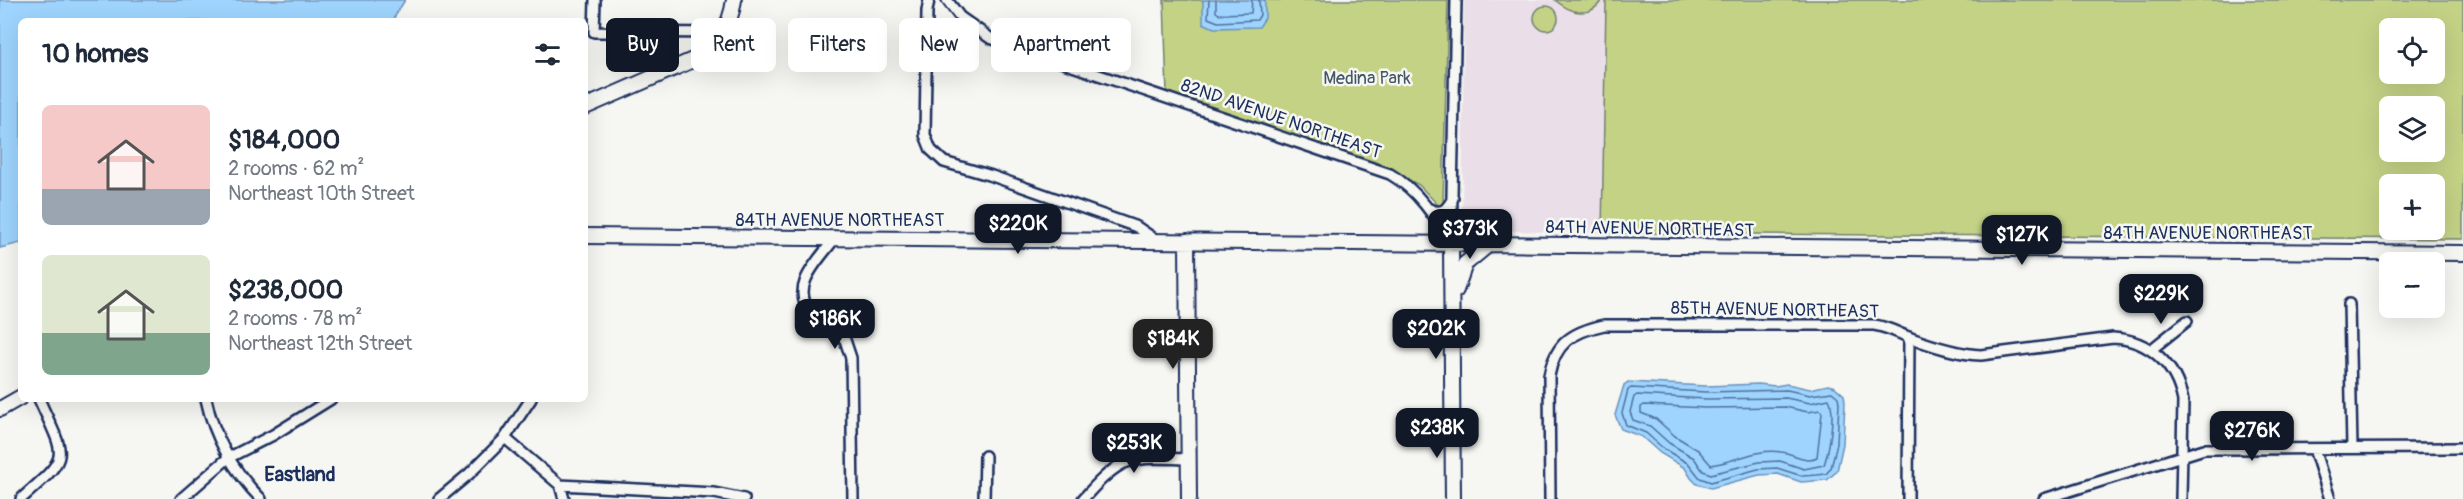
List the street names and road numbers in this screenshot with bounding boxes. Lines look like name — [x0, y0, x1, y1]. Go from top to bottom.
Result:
street label: 82ND AVENUE NORTHEAST — [1178, 74, 1384, 164]
street label: 84TH AVENUE NORTHEAST — [736, 209, 944, 232]
street label: 84TH AVENUE NORTHEAST — [1545, 216, 1755, 242]
street label: 84TH AVENUE NORTHEAST — [2104, 222, 2312, 245]
street label: 85TH AVENUE NORTHEAST — [1671, 297, 1879, 323]

